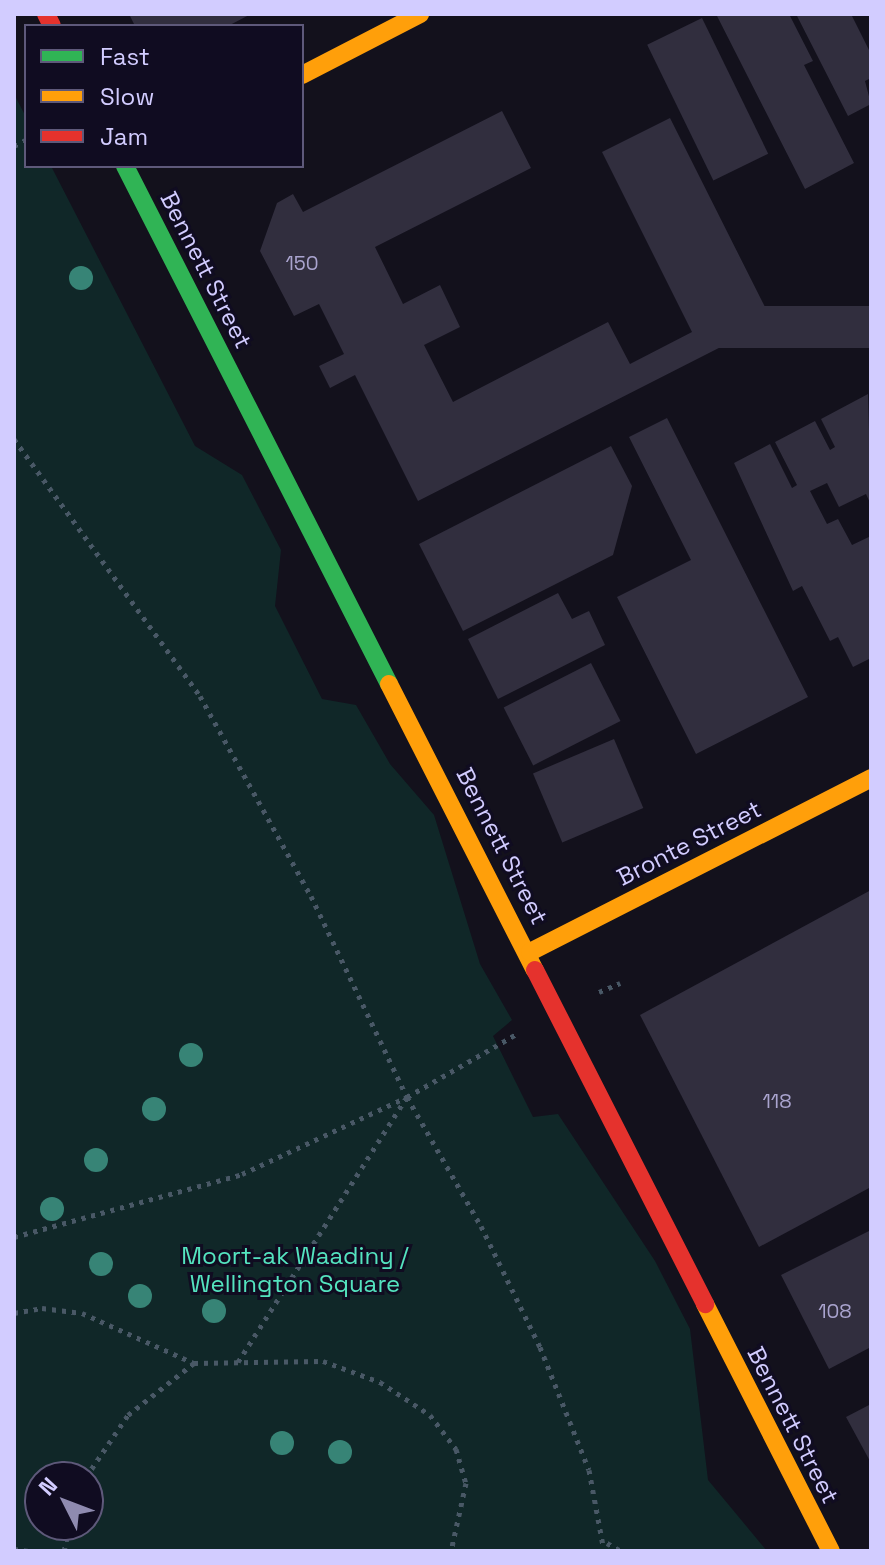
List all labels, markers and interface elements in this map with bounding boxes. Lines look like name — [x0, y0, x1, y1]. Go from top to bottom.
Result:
legend — [24, 24, 304, 168]
text: Fast — [100, 41, 150, 72]
text: Slow — [100, 81, 154, 112]
text: Jam — [100, 121, 148, 152]
street label: Bennett Street — [154, 187, 258, 353]
house number: 150 — [285, 251, 319, 275]
street label: Bennett Street — [450, 763, 554, 929]
street label: Bronte Street — [612, 794, 766, 892]
house number: 118 — [762, 1089, 792, 1113]
park label: Moort-ak Waadiny / Wellington Square — [181, 1242, 409, 1298]
house number: 108 — [818, 1299, 852, 1323]
street label: Bennett Street — [741, 1342, 845, 1508]
north arrow — [24, 1461, 104, 1541]
text: N — [32, 1471, 63, 1501]

